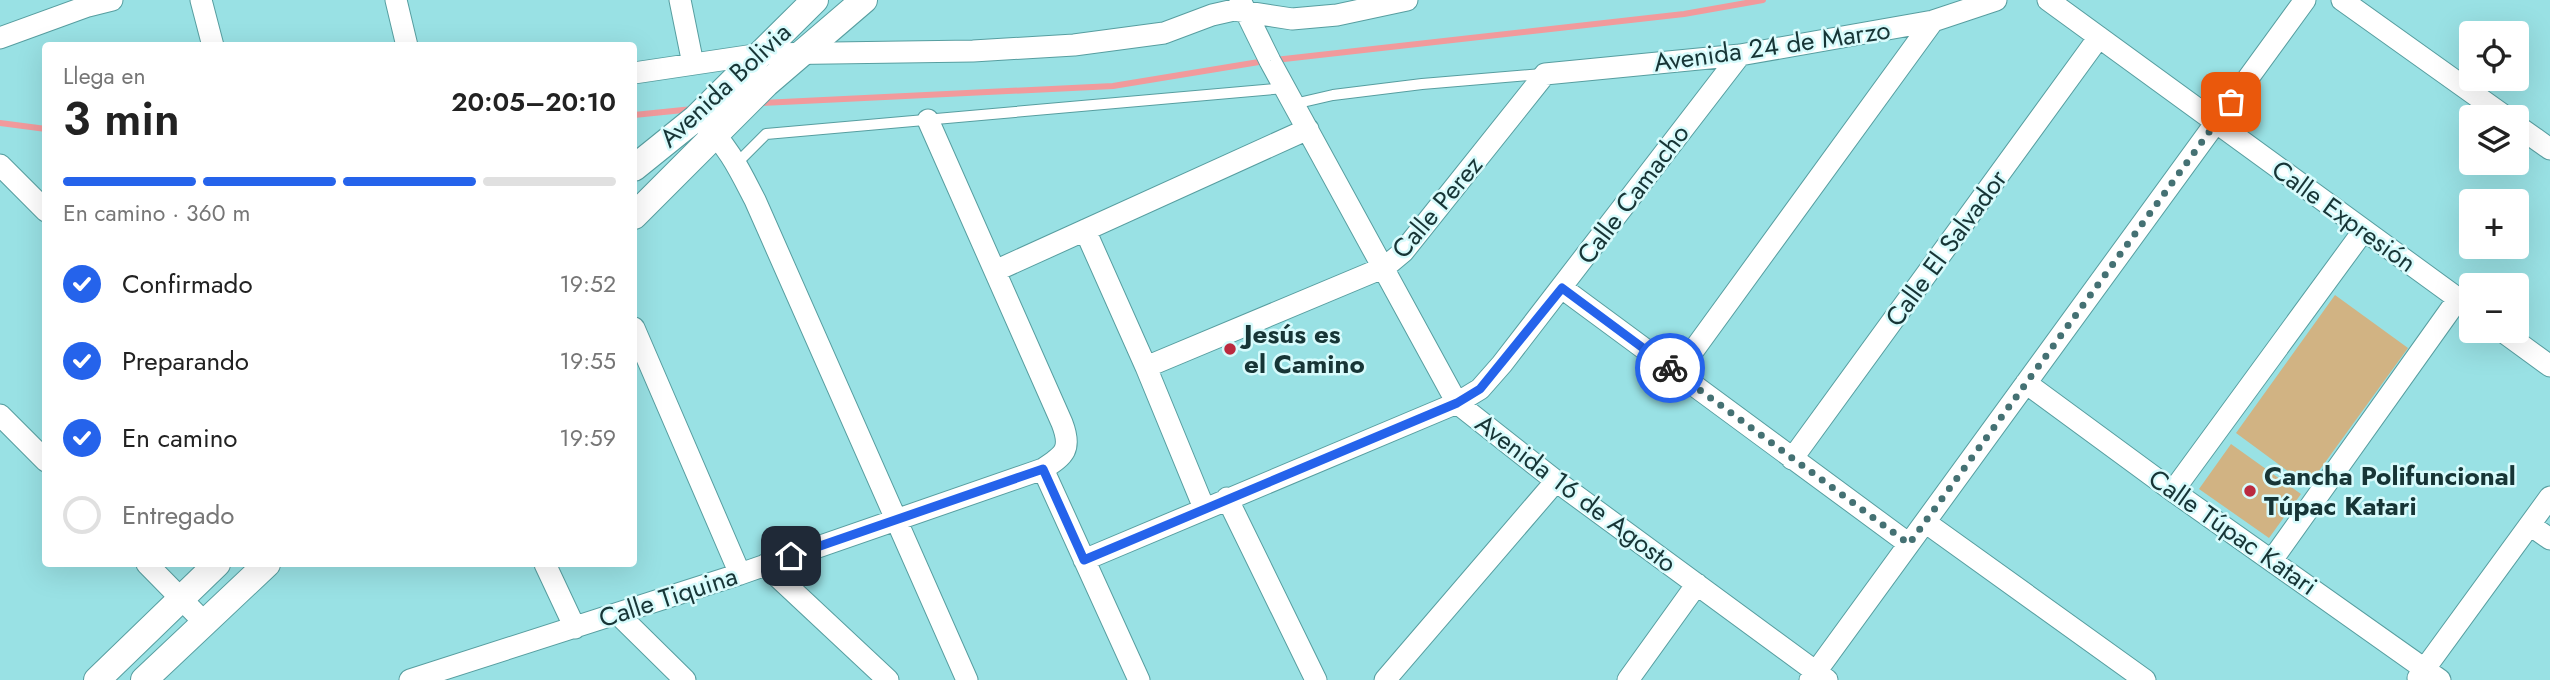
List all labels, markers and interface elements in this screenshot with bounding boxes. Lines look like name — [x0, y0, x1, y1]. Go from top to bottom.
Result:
street label: Avenida 24 de Marzo — [1651, 11, 1893, 81]
street label: Avenida Bolivia — [651, 14, 799, 156]
map controls — [2459, 21, 2529, 343]
button: locate — [2459, 21, 2529, 91]
text: Llega en — [63, 59, 145, 93]
pin — [2201, 72, 2261, 132]
text: 20:05–20:10 — [451, 83, 616, 121]
icon: bag — [2212, 83, 2250, 121]
text: 3 min — [63, 86, 180, 152]
button: layers — [2459, 105, 2529, 175]
street label: Calle Camacho — [1568, 116, 1698, 272]
street label: Calle Perez — [1383, 147, 1491, 267]
street label: Calle Expresión — [2264, 151, 2424, 281]
street label: Calle El Salvador — [1876, 161, 2016, 334]
button: + — [2459, 189, 2529, 259]
text: En camino · 360 m — [63, 196, 250, 230]
icon: check — [63, 265, 101, 303]
text: Confirmado — [122, 265, 253, 303]
text: 19:52 — [559, 267, 616, 301]
button: − — [2459, 273, 2529, 343]
place label: Jesús es el Camino — [1239, 315, 1365, 383]
courier — [1635, 333, 1705, 403]
marker: Jesús es el Camino — [1222, 341, 1238, 357]
icon: check — [63, 342, 101, 380]
text: Preparando — [122, 342, 249, 380]
text: 19:55 — [560, 344, 616, 378]
icon: bike — [1651, 349, 1689, 387]
street label: Avenida 16 de Agosto — [1467, 405, 1685, 581]
icon: check — [63, 419, 101, 457]
text: En camino — [122, 419, 238, 457]
text: 19:59 — [559, 421, 616, 455]
place label: Cancha Polifuncional Túpac Katari — [2264, 457, 2516, 525]
street label: Calle Túpac Katari — [2141, 460, 2325, 604]
marker: Cancha Polifuncional Túpac Katari — [2242, 483, 2258, 499]
text: Entregado — [122, 496, 234, 534]
pin — [761, 526, 821, 586]
icon: home — [772, 537, 810, 575]
street label: Calle Tiquina — [594, 557, 742, 637]

